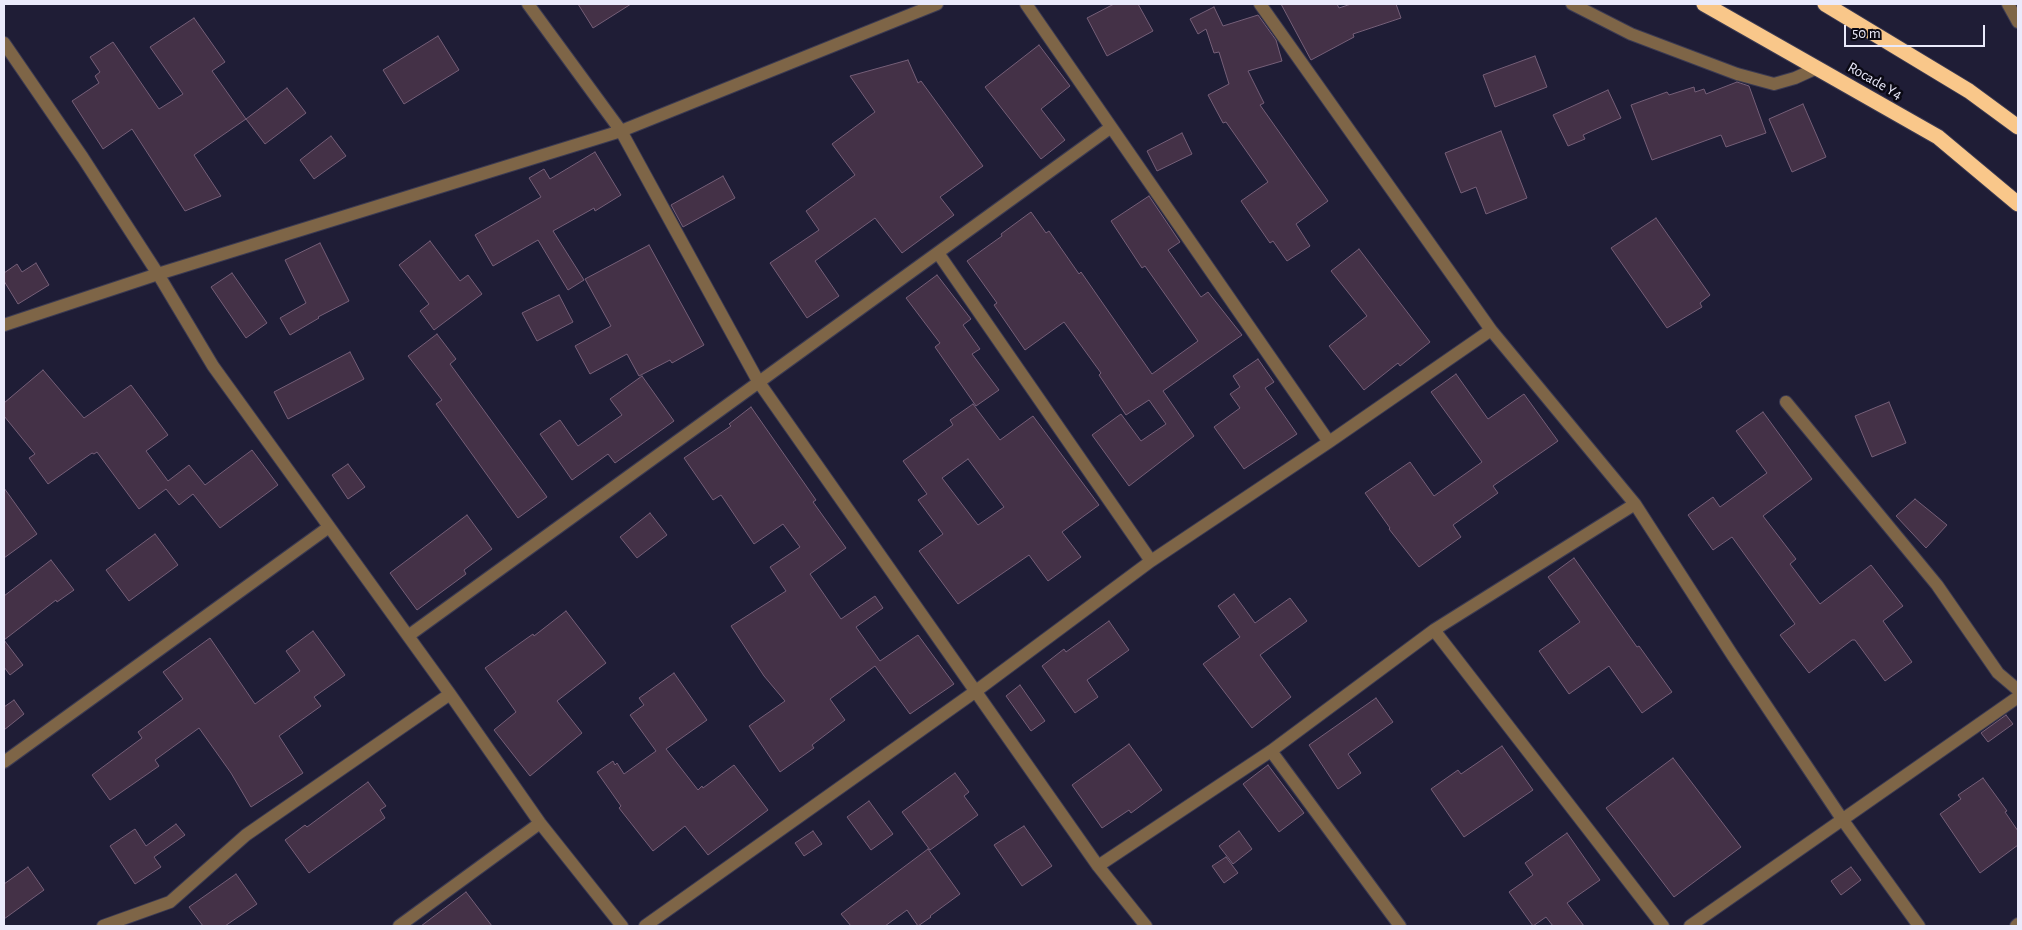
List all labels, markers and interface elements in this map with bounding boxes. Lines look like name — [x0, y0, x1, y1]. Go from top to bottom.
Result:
scale bar — [1847, 15, 1988, 47]
text: 50 m — [1852, 26, 1881, 41]
street label: Rocade Y4 — [1845, 58, 1905, 104]

